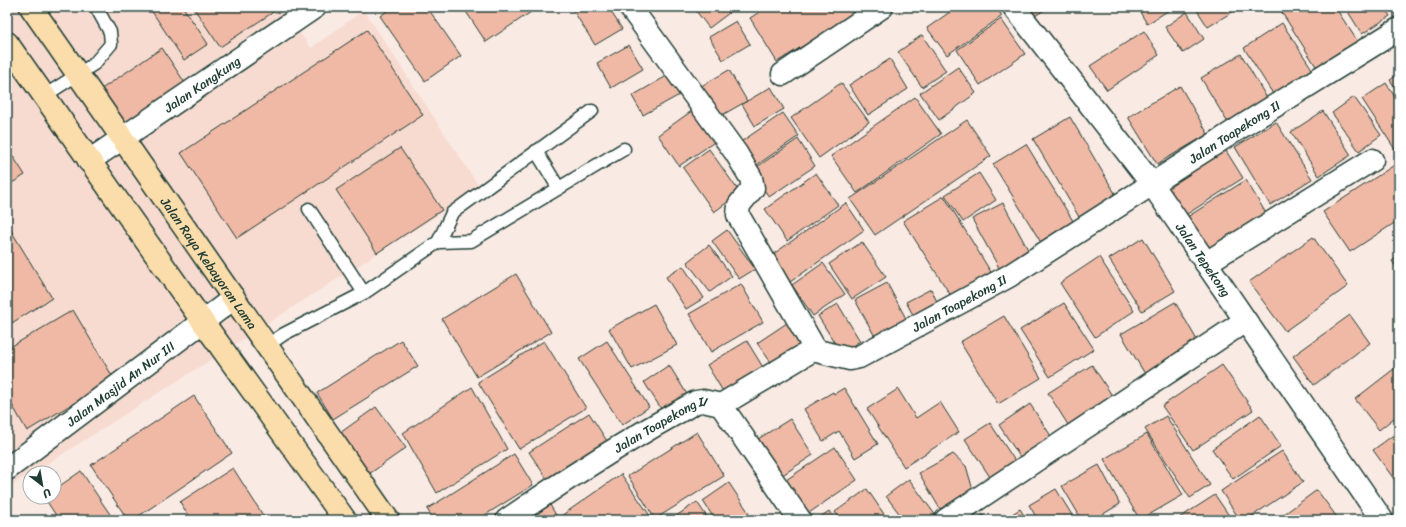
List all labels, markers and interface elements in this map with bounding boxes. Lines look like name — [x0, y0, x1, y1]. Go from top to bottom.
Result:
street label: Jalan Kangkung — [158, 49, 246, 119]
street label: Jalan Toapekong II — [1183, 94, 1285, 170]
street label: Jalan Raya Kebayoran Lama — [154, 192, 264, 335]
street label: Jalan Tepekong — [1169, 217, 1237, 302]
street label: Jalan Toapekong II — [907, 268, 1011, 339]
street label: Jalan Masjid An Nur III — [61, 335, 180, 433]
street label: Jalan Toapekong II — [609, 390, 710, 460]
north arrow — [22, 465, 62, 505]
text: U — [38, 483, 55, 504]

